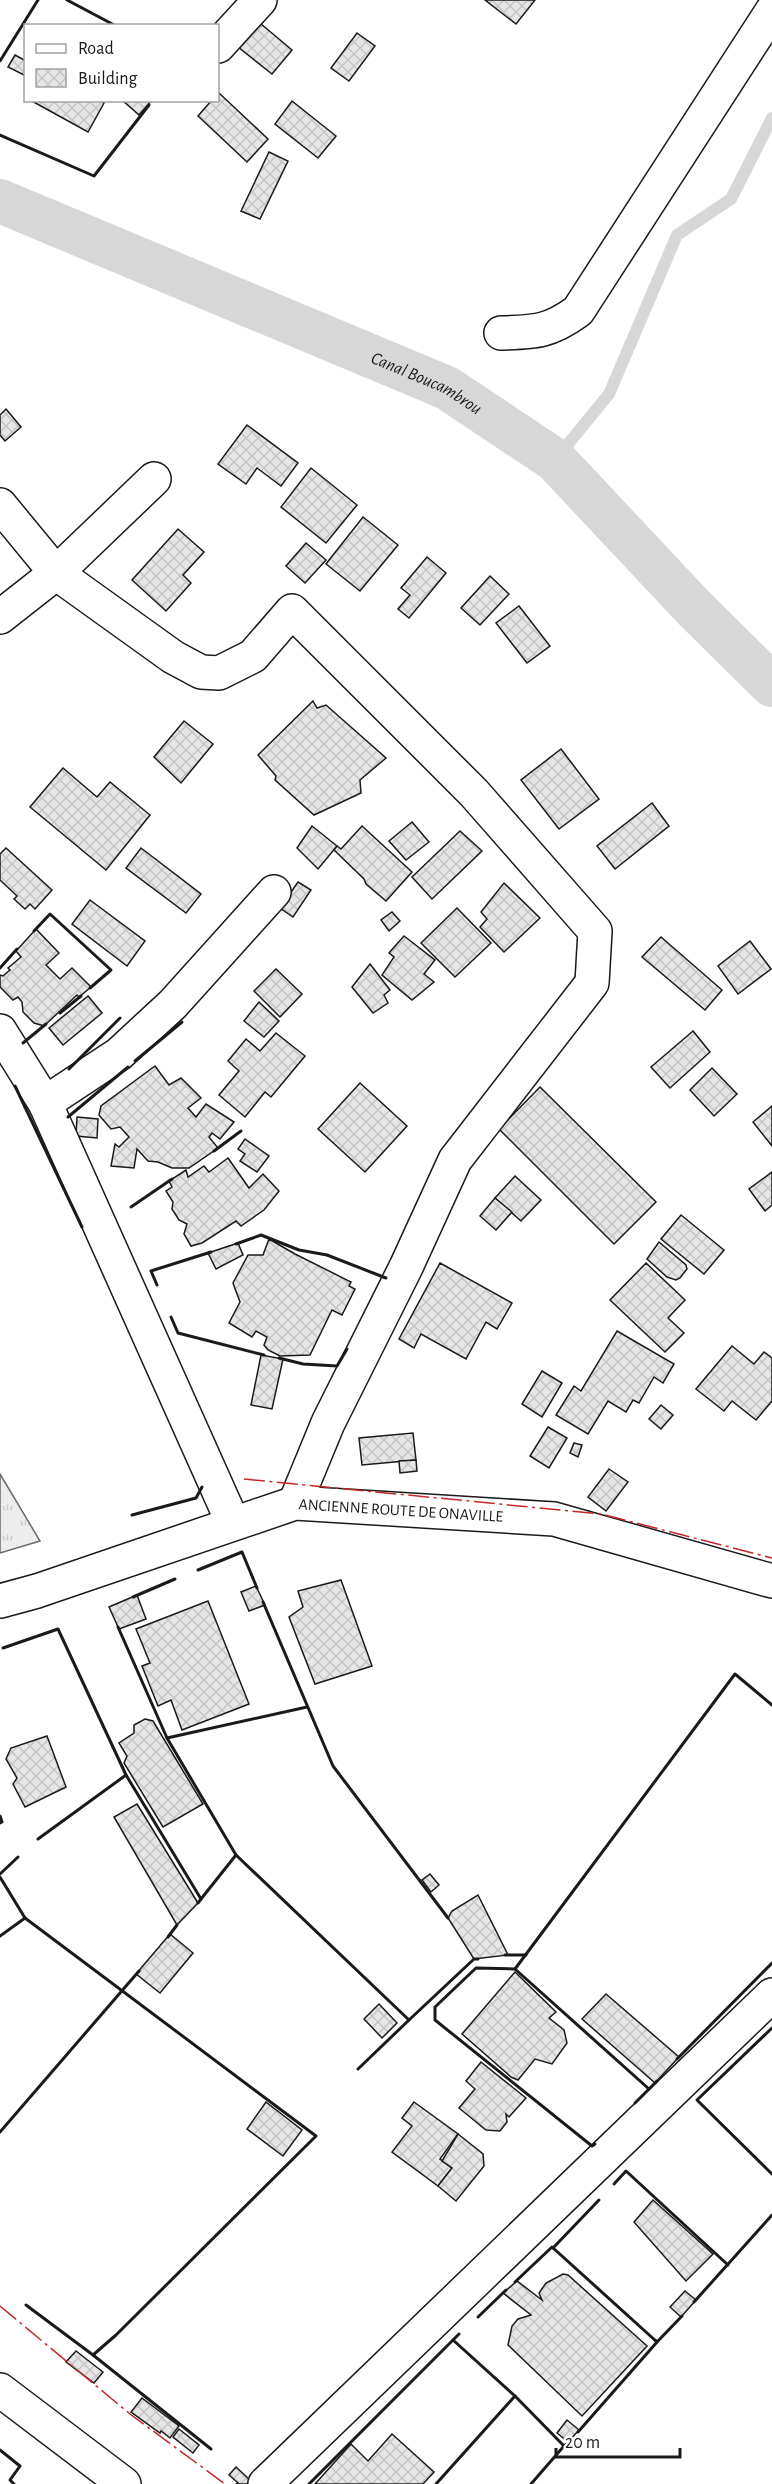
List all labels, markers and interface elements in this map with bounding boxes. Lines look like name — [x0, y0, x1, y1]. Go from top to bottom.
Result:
legend — [24, 24, 219, 102]
text: Road — [78, 40, 114, 58]
text: Building — [78, 70, 138, 88]
water label: Canal Boucambrou — [368, 349, 485, 419]
street label: ANCIENNE ROUTE DE ONAVILLE — [298, 1496, 504, 1525]
scale bar — [556, 2421, 680, 2459]
text: 20 m — [565, 2434, 600, 2452]

